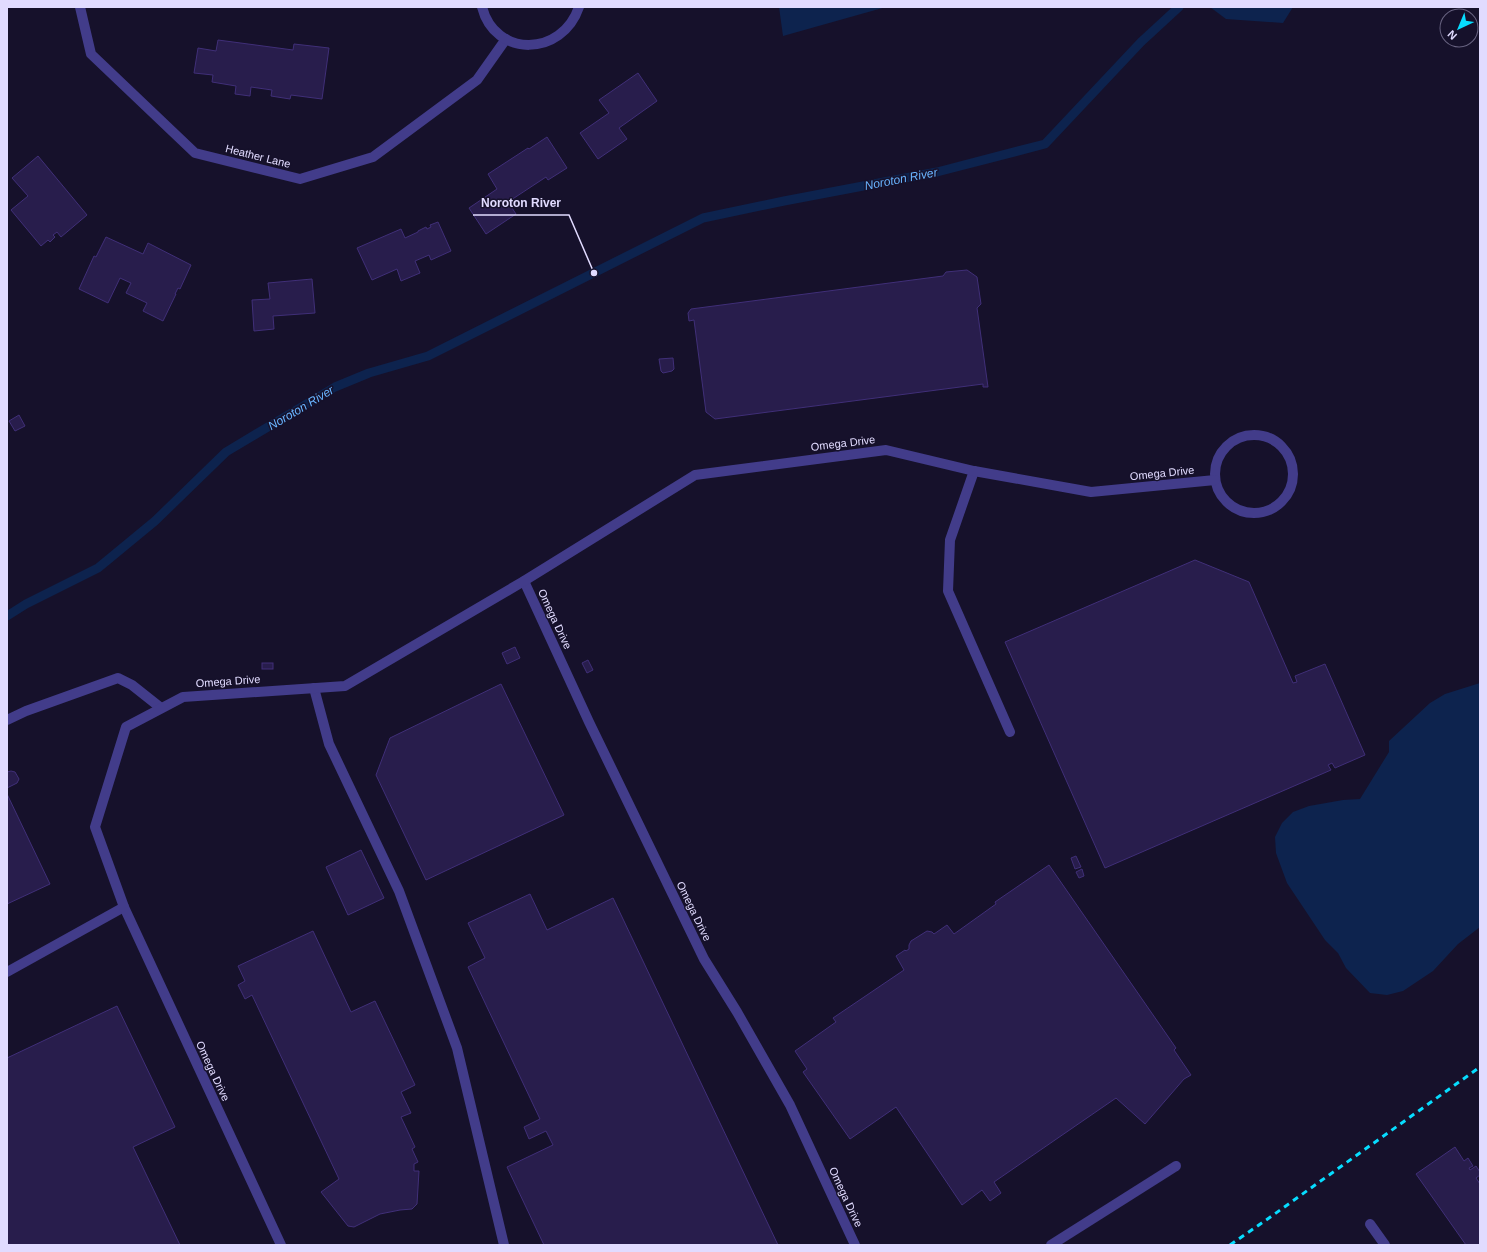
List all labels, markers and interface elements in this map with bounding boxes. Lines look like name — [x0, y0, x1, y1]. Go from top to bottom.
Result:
north arrow — [1439, 8, 1479, 48]
text: N — [1445, 28, 1459, 42]
street label: Heather Lane — [224, 142, 292, 170]
water label: Noroton River — [863, 165, 940, 193]
callout: Noroton River — [473, 191, 569, 215]
text: Noroton River — [481, 196, 561, 210]
water label: Noroton River — [266, 382, 337, 433]
street label: Omega Drive — [810, 433, 876, 453]
street label: Omega Drive — [1129, 464, 1195, 482]
street label: Omega Drive — [536, 587, 574, 651]
street label: Omega Drive — [195, 673, 261, 689]
street label: Omega Drive — [674, 879, 714, 943]
street label: Omega Drive — [194, 1039, 232, 1103]
street label: Omega Drive — [827, 1165, 865, 1229]

